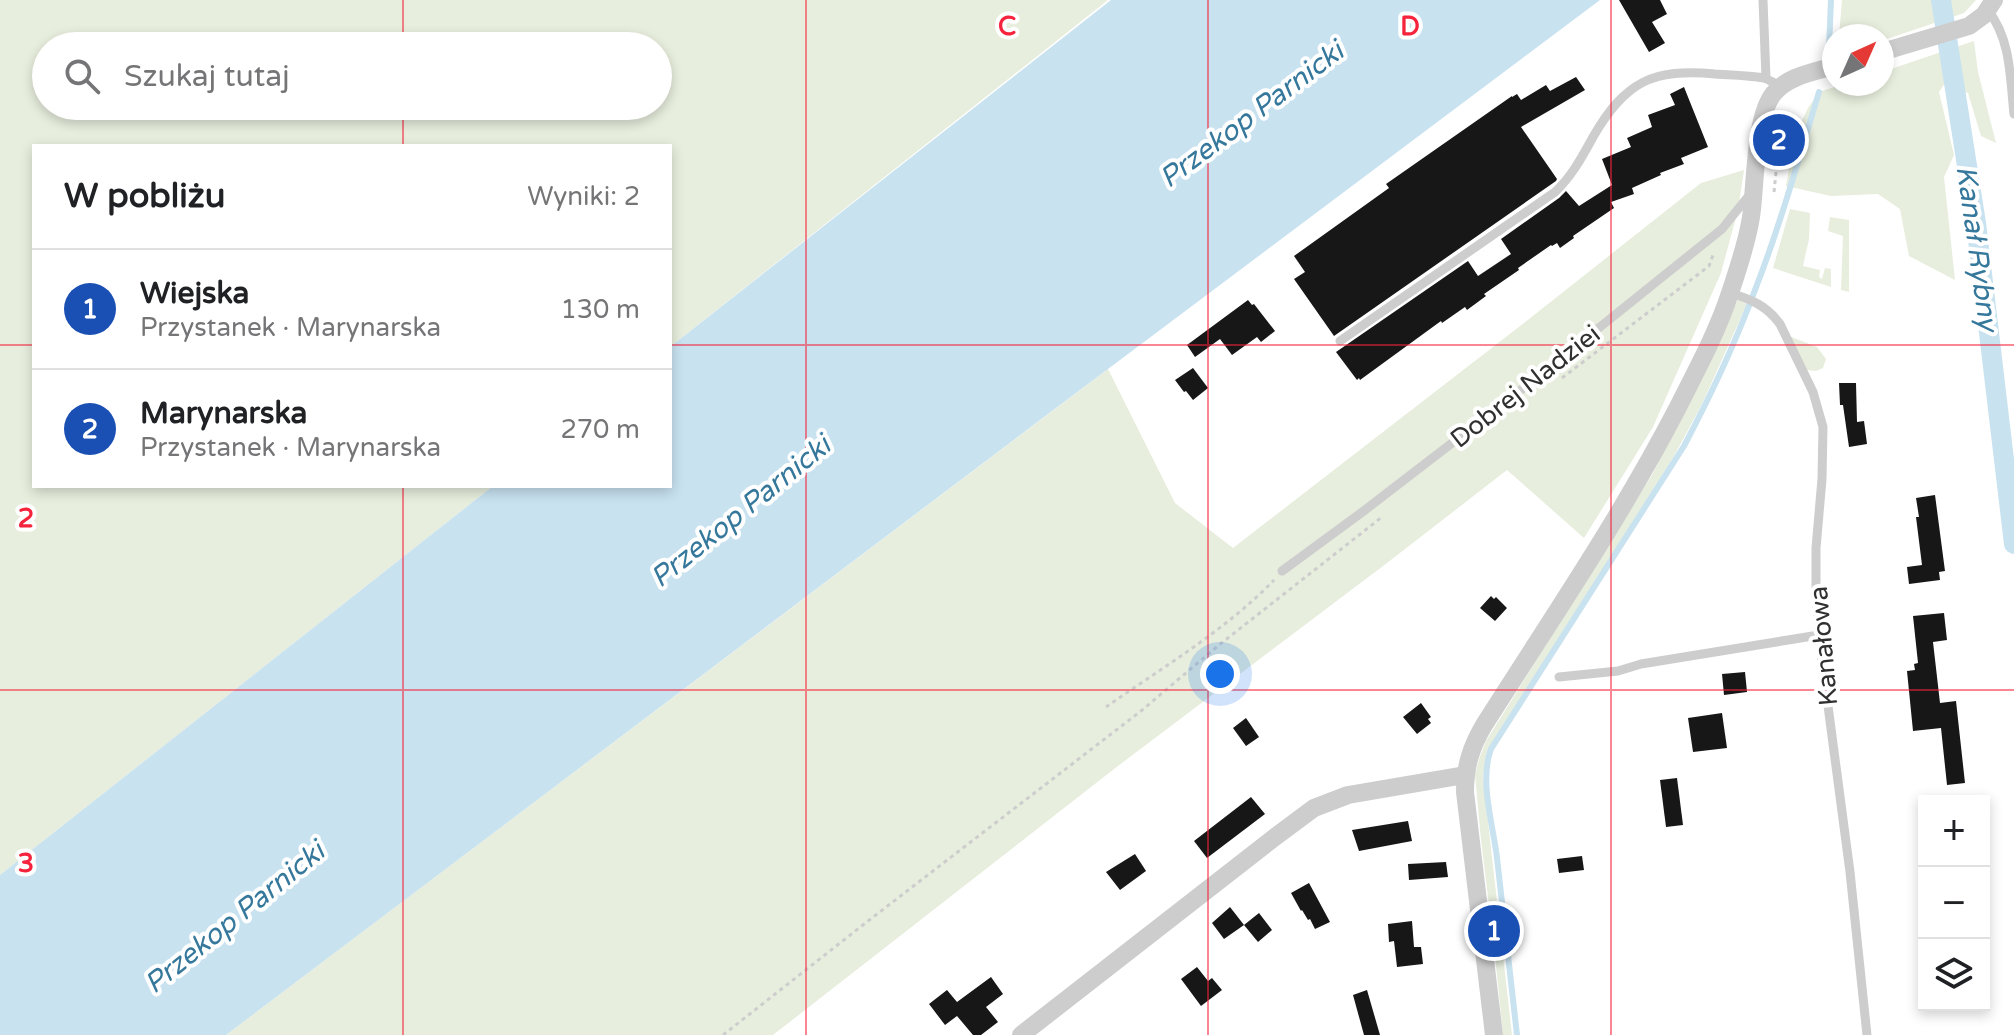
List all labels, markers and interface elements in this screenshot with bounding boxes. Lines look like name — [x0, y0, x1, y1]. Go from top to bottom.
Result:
text: C — [998, 11, 1016, 42]
text: D — [1400, 11, 1420, 42]
north arrow — [1822, 24, 1894, 96]
search box — [32, 32, 672, 120]
water label: Przekop Parnicki — [1153, 33, 1353, 195]
icon: search — [60, 54, 104, 98]
text: Szukaj tutaj — [124, 58, 290, 95]
pin: 2 — [1753, 110, 1805, 170]
water label: Kanał Rybny — [1949, 163, 2006, 336]
text: W pobliżu — [64, 176, 225, 217]
text: Wyniki: 2 — [527, 181, 640, 212]
text: Wiejska — [140, 275, 249, 312]
text: 1 — [82, 294, 98, 325]
text: 130 m — [560, 294, 640, 325]
text: Przystanek · Marynarska — [140, 312, 441, 343]
street label: Dobrej Nadziei — [1444, 318, 1606, 454]
text: Marynarska — [140, 395, 307, 432]
text: 2 — [82, 414, 98, 445]
text: 270 m — [560, 414, 640, 445]
water label: Przekop Parnicki — [644, 427, 840, 595]
text: Przystanek · Marynarska — [140, 432, 441, 463]
text: 2 — [18, 503, 34, 534]
street label: Kanałowa — [1803, 585, 1844, 707]
your location — [1200, 654, 1240, 694]
map controls — [1918, 795, 1990, 1011]
button: + — [1918, 795, 1990, 867]
water label: Przekop Parnicki — [138, 833, 334, 1001]
text: 3 — [18, 848, 34, 879]
button: − — [1918, 867, 1990, 939]
pin: 1 — [1468, 901, 1520, 961]
button: layers — [1918, 939, 1990, 1011]

